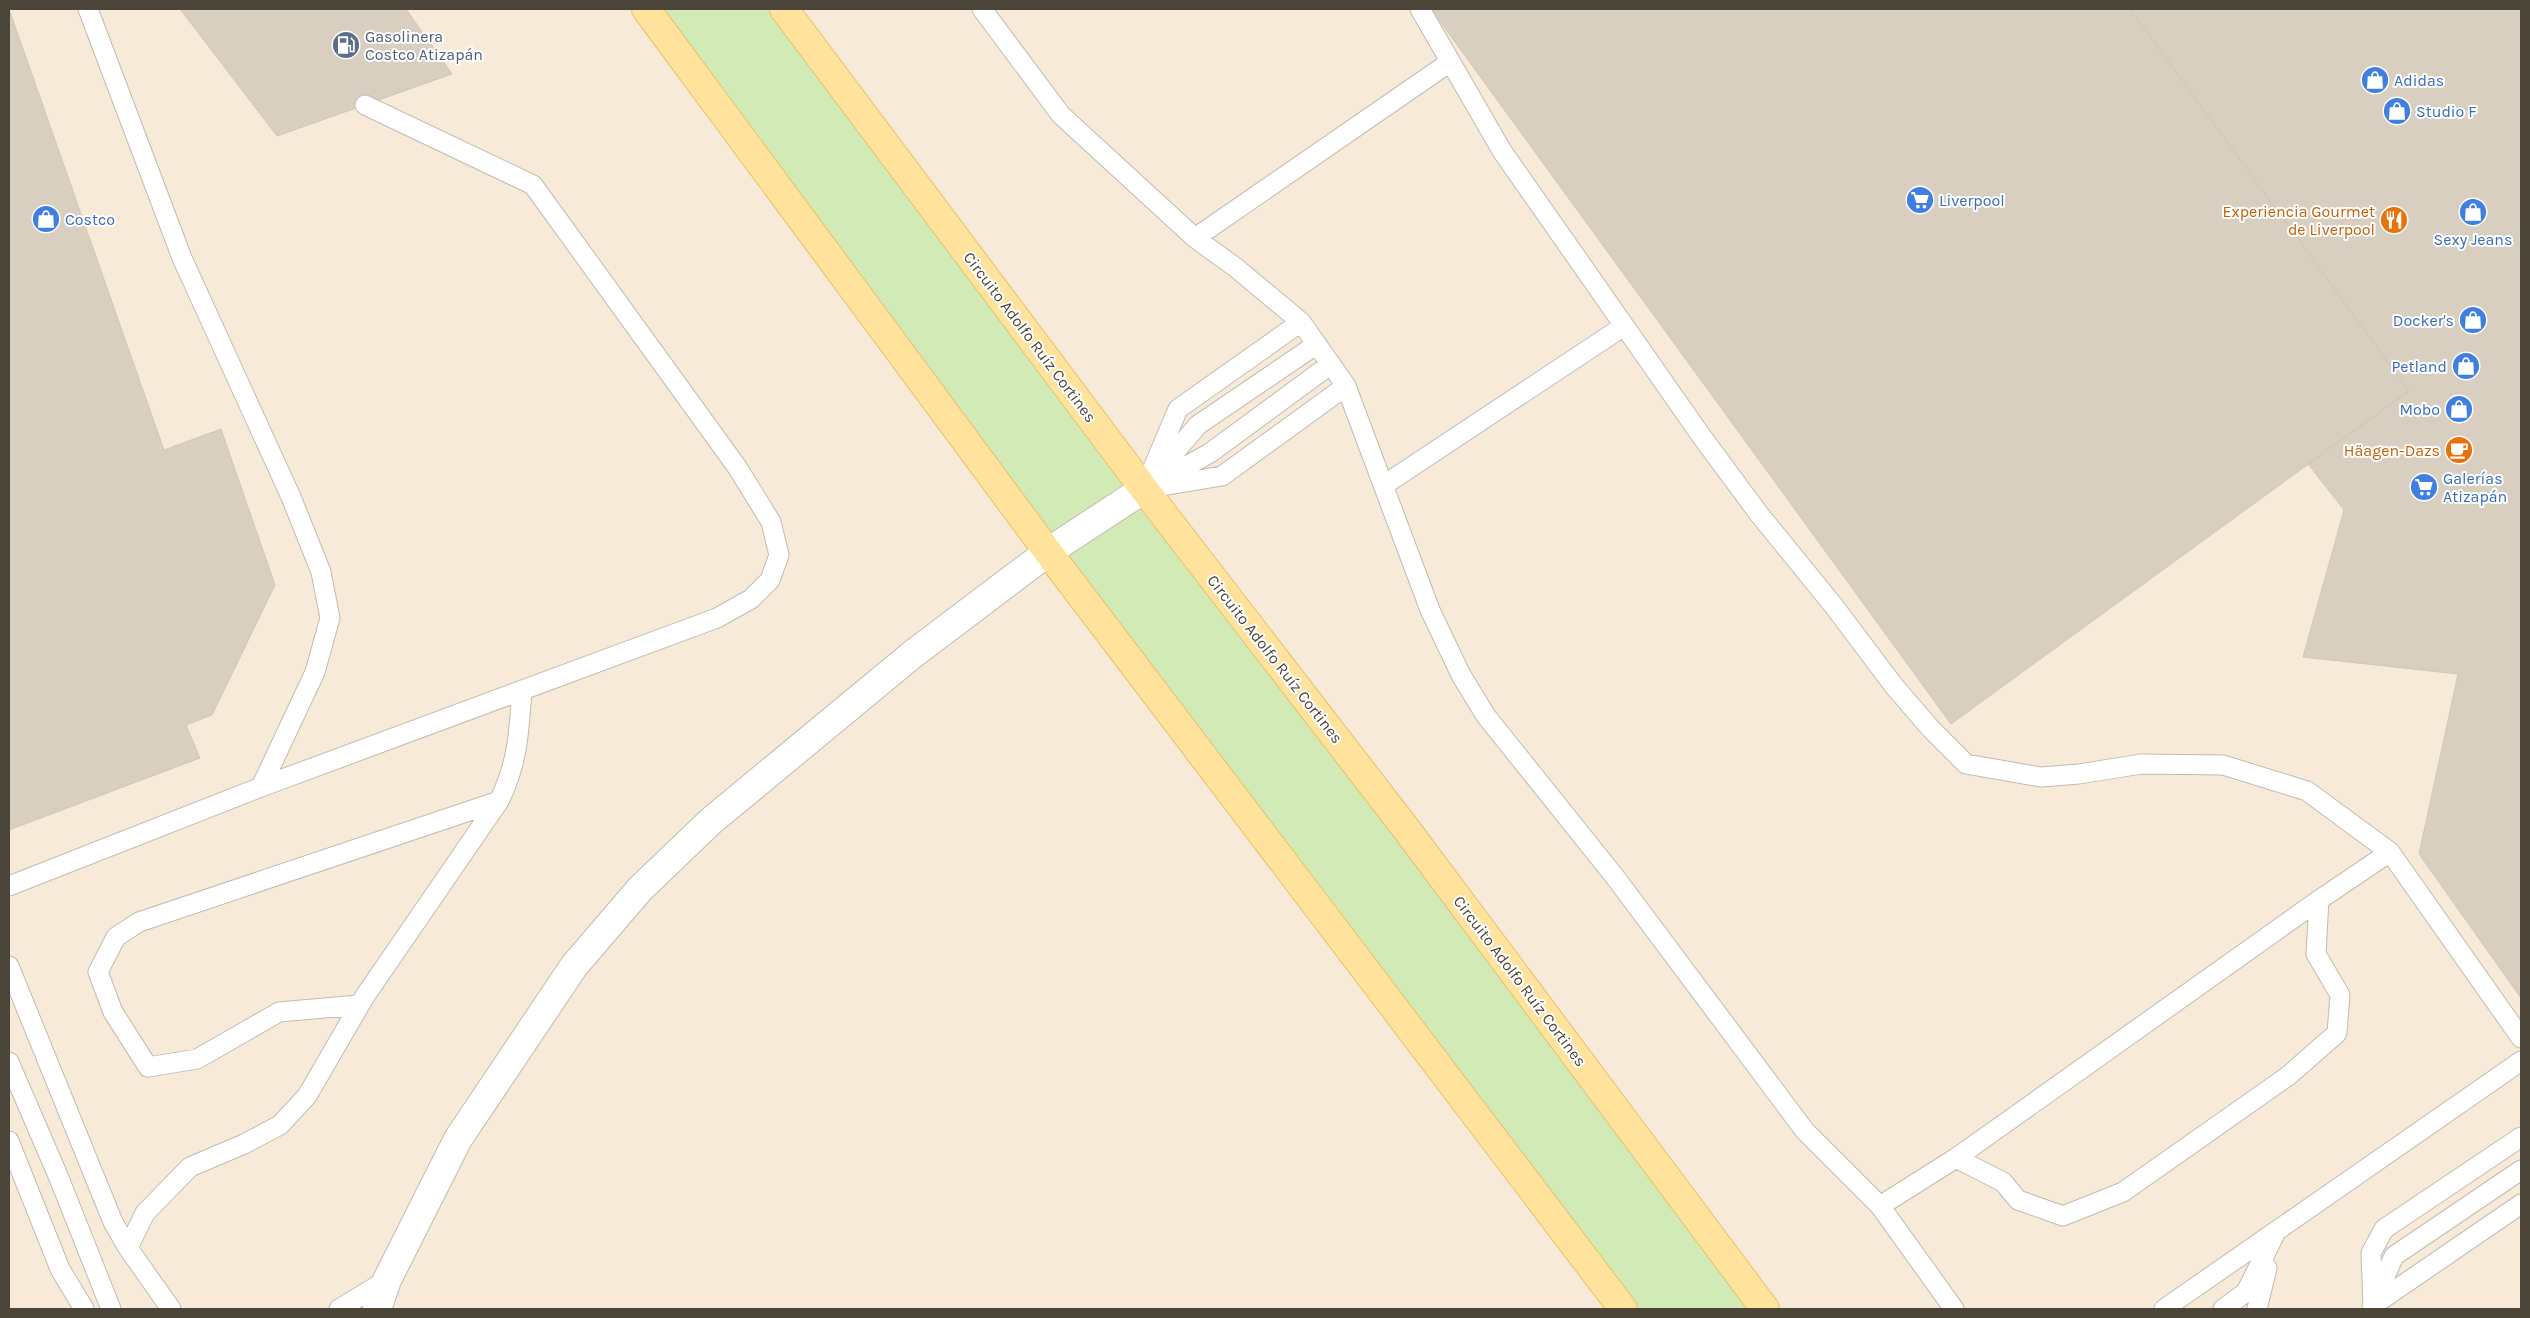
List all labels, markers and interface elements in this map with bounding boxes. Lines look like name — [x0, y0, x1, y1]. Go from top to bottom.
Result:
place label: Gasolinera Costco Atizapán — [365, 27, 483, 64]
fuel station icon: Gasolinera Costco Atizapán — [331, 30, 361, 60]
shop icon: Adidas — [2360, 65, 2390, 95]
place label: Adidas — [2394, 71, 2444, 90]
shop icon: Studio F — [2382, 96, 2412, 126]
place label: Studio F — [2416, 102, 2477, 121]
supermarket icon: Liverpool — [1905, 185, 1935, 215]
place label: Liverpool — [1939, 191, 2005, 210]
shop icon: Sexy Jeans — [2458, 197, 2488, 227]
place label: Experiencia Gourmet de Liverpool — [2222, 202, 2375, 239]
shop icon: Costco — [31, 204, 61, 234]
restaurant icon: Experiencia Gourmet de Liverpool — [2379, 205, 2409, 235]
place label: Costco — [65, 210, 115, 229]
place label: Sexy Jeans — [2434, 230, 2512, 249]
street label: Circuito Adolfo Ruíz Cortines — [960, 248, 1100, 426]
shop icon: Docker's — [2458, 305, 2488, 335]
place label: Docker's — [2393, 311, 2454, 330]
shop icon: Petland — [2451, 351, 2481, 381]
place label: Petland — [2391, 357, 2447, 376]
shop icon: Mobo — [2444, 394, 2474, 424]
place label: Mobo — [2399, 400, 2440, 419]
cafe icon: Häagen-Dazs — [2444, 435, 2474, 465]
place label: Häagen-Dazs — [2344, 441, 2440, 460]
place label: Galerías Atizapán — [2443, 469, 2507, 506]
supermarket icon: Galerías Atizapán — [2409, 472, 2439, 502]
street label: Circuito Adolfo Ruíz Cortines — [1203, 571, 1347, 747]
street label: Circuito Adolfo Ruíz Cortines — [1450, 892, 1590, 1070]

